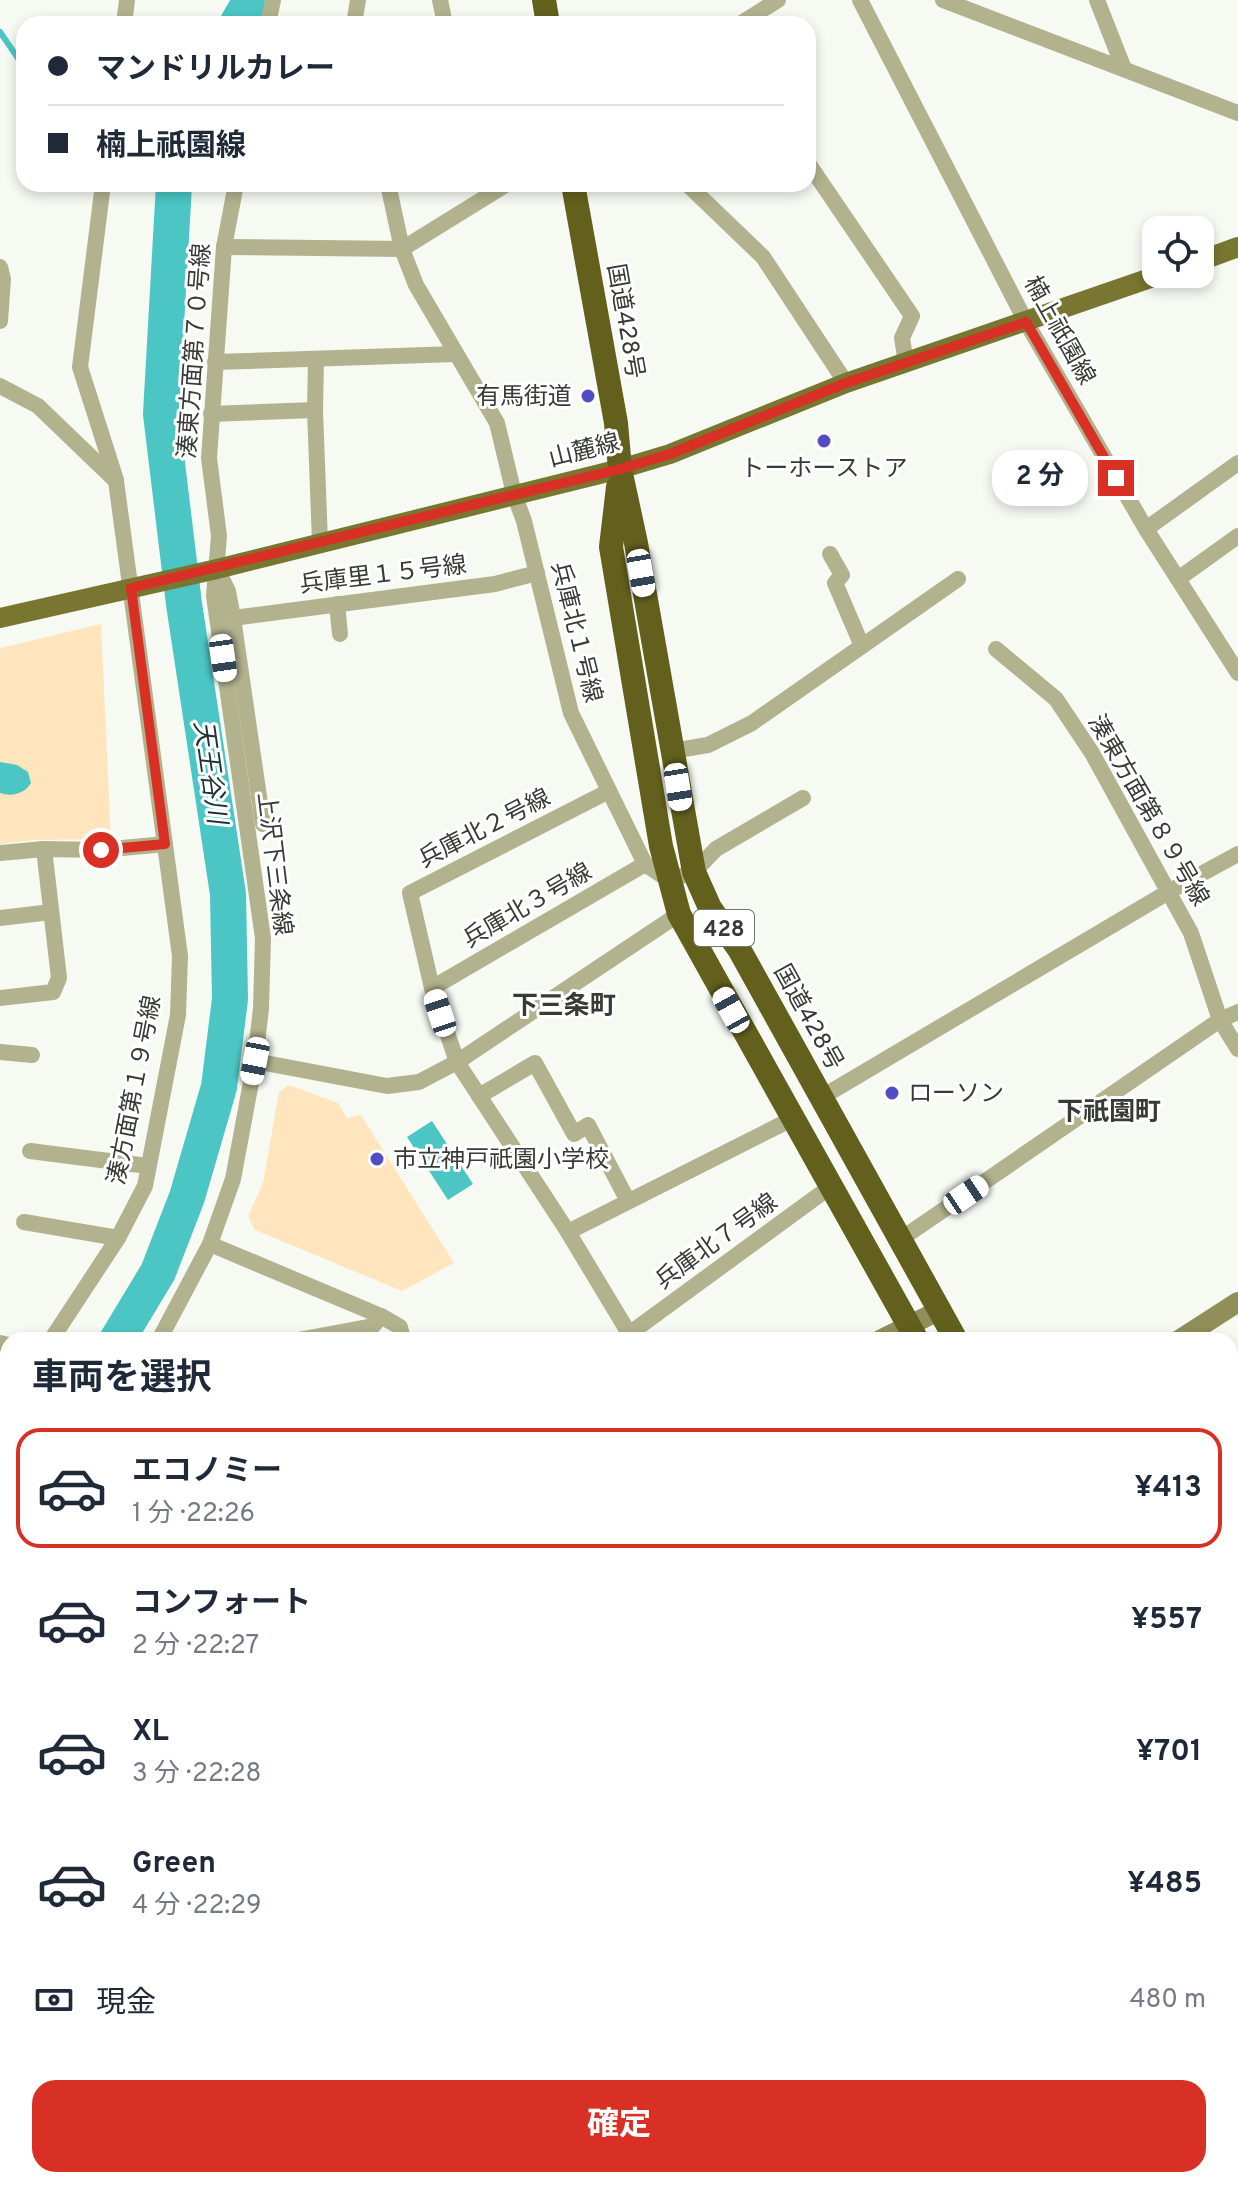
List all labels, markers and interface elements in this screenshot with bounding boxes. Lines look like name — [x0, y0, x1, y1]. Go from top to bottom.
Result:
text: マンドリルカレー — [96, 52, 335, 89]
text: 楠上祇園線 — [96, 129, 246, 166]
map controls — [1142, 216, 1214, 288]
button: locate — [1142, 216, 1214, 288]
street label: 湊東方面第７０号線 — [173, 242, 218, 460]
street label: 国道428号 — [599, 261, 649, 381]
street label: 楠上祇園線 — [1016, 271, 1100, 391]
place label: 有馬街道 — [476, 383, 572, 413]
marker: 有馬街道 — [579, 387, 597, 405]
street label: 山麓線 — [546, 429, 623, 475]
marker: トーホーストア — [815, 432, 833, 450]
callout: 2 分 — [992, 450, 1088, 506]
place label: トーホーストア — [741, 455, 907, 485]
route end — [1098, 460, 1134, 496]
text: 2 分 — [1016, 461, 1064, 494]
car — [625, 547, 657, 599]
street label: 兵庫里１５号線 — [298, 551, 468, 601]
street label: 兵庫北１号線 — [543, 559, 607, 706]
car — [208, 633, 238, 683]
street label: 湊東方面第８９号線 — [1080, 710, 1214, 912]
water label: 天王谷川 — [185, 719, 233, 829]
car — [662, 761, 694, 813]
street label: 兵庫北２号線 — [414, 784, 556, 876]
street label: 上沢下三条線 — [249, 791, 297, 938]
route start — [83, 832, 119, 868]
street label: 兵庫北３号線 — [458, 858, 598, 956]
road number: 428 — [694, 910, 754, 946]
street label: 国道428号 — [766, 960, 849, 1076]
car — [709, 983, 753, 1037]
car — [421, 986, 459, 1040]
district label: 下三条町 — [512, 991, 616, 1024]
street label: 湊方面第１９号線 — [103, 993, 169, 1187]
car — [239, 1035, 271, 1087]
place label: ローソン — [908, 1080, 1004, 1110]
marker: ローソン — [883, 1084, 901, 1102]
district label: 下祇園町 — [1057, 1097, 1161, 1130]
place label: 市立神戸祇園小学校 — [393, 1146, 609, 1176]
marker: 市立神戸祇園小学校 — [368, 1150, 386, 1168]
car — [939, 1172, 993, 1218]
street label: 兵庫北７号線 — [650, 1188, 784, 1297]
text: 車両を選択 — [32, 1357, 212, 1403]
icon: car — [36, 1452, 108, 1524]
text: エコノミー — [132, 1454, 282, 1491]
text: ¥413 — [1135, 1470, 1202, 1507]
text: 1 分 · 22:26 — [132, 1498, 255, 1531]
icon: car — [36, 1584, 108, 1656]
text: コンフォート — [132, 1586, 311, 1623]
text: ¥557 — [1131, 1602, 1202, 1639]
text: 2 分 · 22:27 — [132, 1630, 259, 1663]
text: XL — [132, 1714, 169, 1751]
icon: car — [36, 1716, 108, 1788]
text: ¥701 — [1136, 1734, 1202, 1771]
text: 3 分 · 22:28 — [132, 1758, 261, 1791]
text: Green — [132, 1846, 216, 1883]
icon: car — [36, 1848, 108, 1920]
text: ¥485 — [1127, 1866, 1202, 1903]
text: 4 分 · 22:29 — [132, 1890, 262, 1923]
icon: cash — [32, 1978, 76, 2022]
text: 480 m — [1129, 1984, 1206, 2017]
text: 現金 — [96, 1986, 156, 2023]
button: 確定 — [32, 2080, 1206, 2172]

